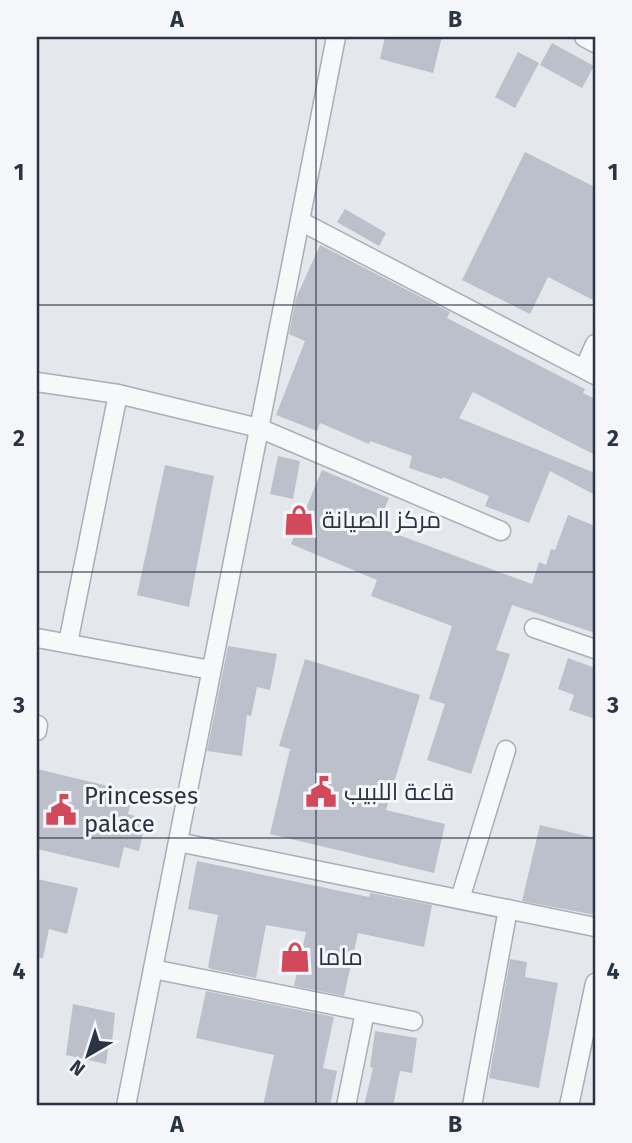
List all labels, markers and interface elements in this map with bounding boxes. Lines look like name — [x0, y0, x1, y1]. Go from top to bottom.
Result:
text: A — [169, 5, 184, 33]
text: B — [448, 5, 462, 33]
text: 1 — [14, 158, 24, 186]
text: 1 — [608, 158, 618, 186]
text: 2 — [13, 424, 25, 452]
text: 2 — [607, 424, 619, 452]
shop icon: مركز الصيانة — [282, 503, 316, 537]
place label: مركز الصيانة — [322, 506, 441, 534]
text: 3 — [12, 691, 25, 719]
text: 3 — [606, 691, 619, 719]
public building icon: قاعة اللبيب — [304, 775, 338, 809]
place label: قاعة اللبيب — [344, 778, 454, 806]
place label: Princesses palace — [84, 782, 198, 838]
public building icon: Princesses palace — [44, 793, 78, 827]
shop icon: ماما — [278, 940, 312, 974]
place label: ماما — [318, 943, 363, 971]
text: 4 — [13, 957, 26, 985]
text: 4 — [607, 957, 620, 985]
north arrow — [52, 1020, 122, 1090]
text: N — [65, 1055, 90, 1081]
text: A — [169, 1110, 184, 1138]
text: B — [448, 1110, 462, 1138]

